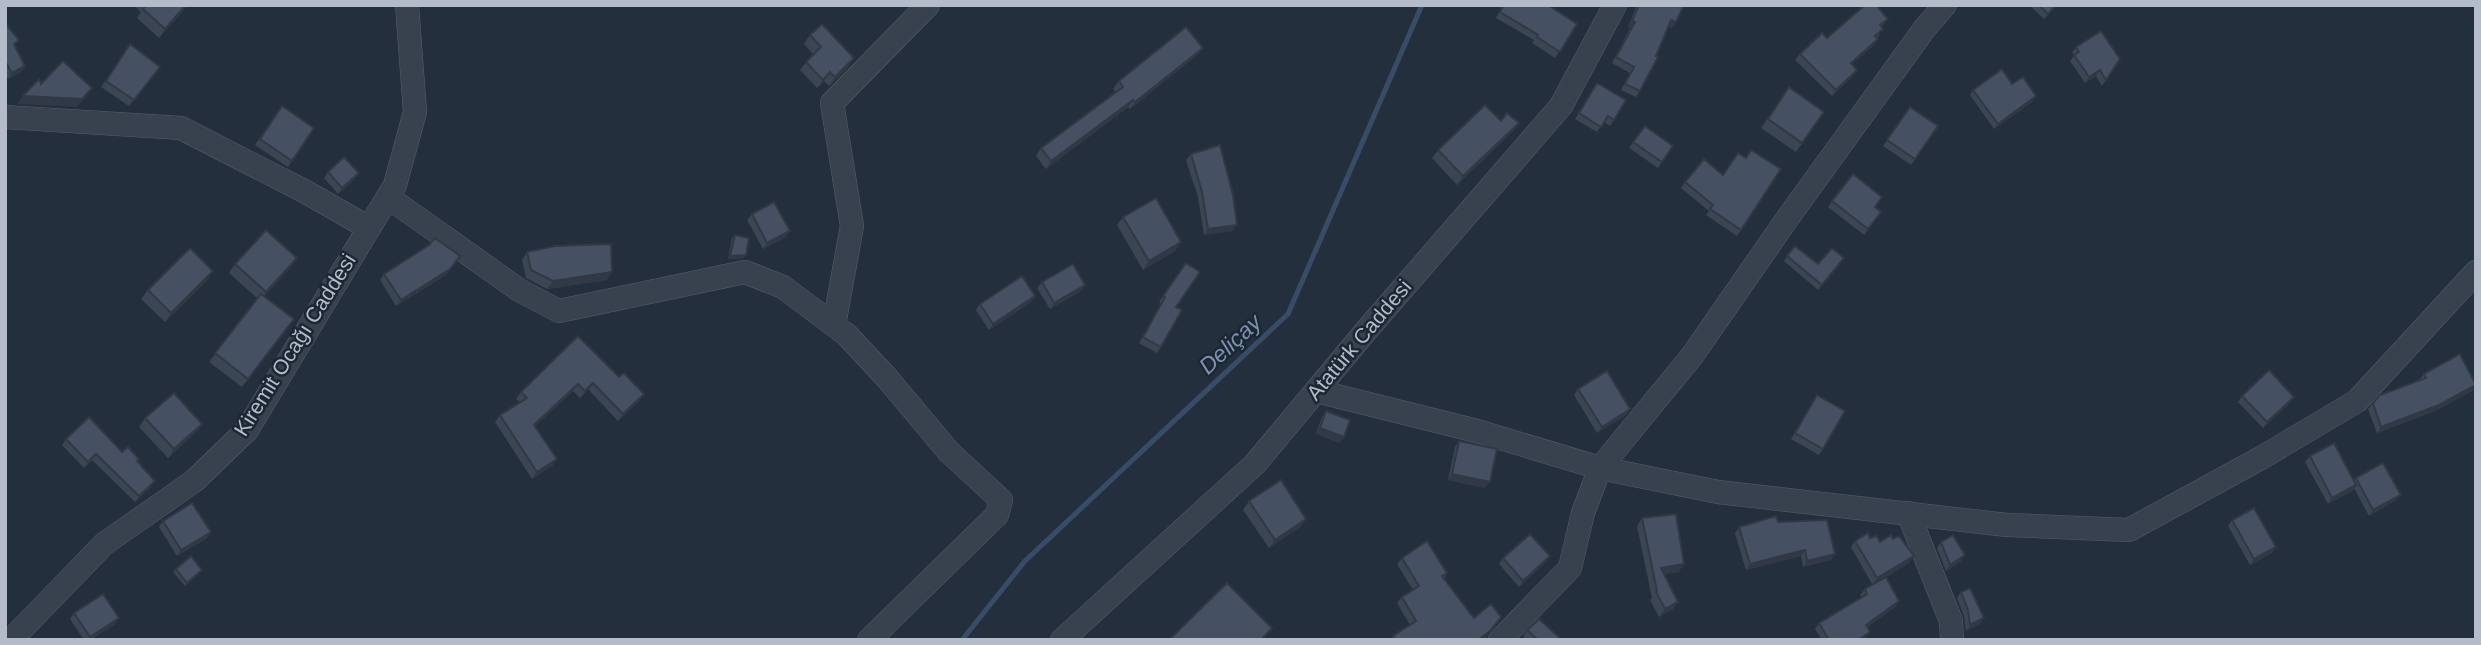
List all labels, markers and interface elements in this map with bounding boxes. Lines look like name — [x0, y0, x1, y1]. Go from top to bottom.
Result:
street label: Kiremit Ocağı Caddesi — [229, 250, 360, 440]
street label: Atatürk Caddesi — [1302, 275, 1415, 404]
water label: Deliçay — [1194, 308, 1268, 379]

